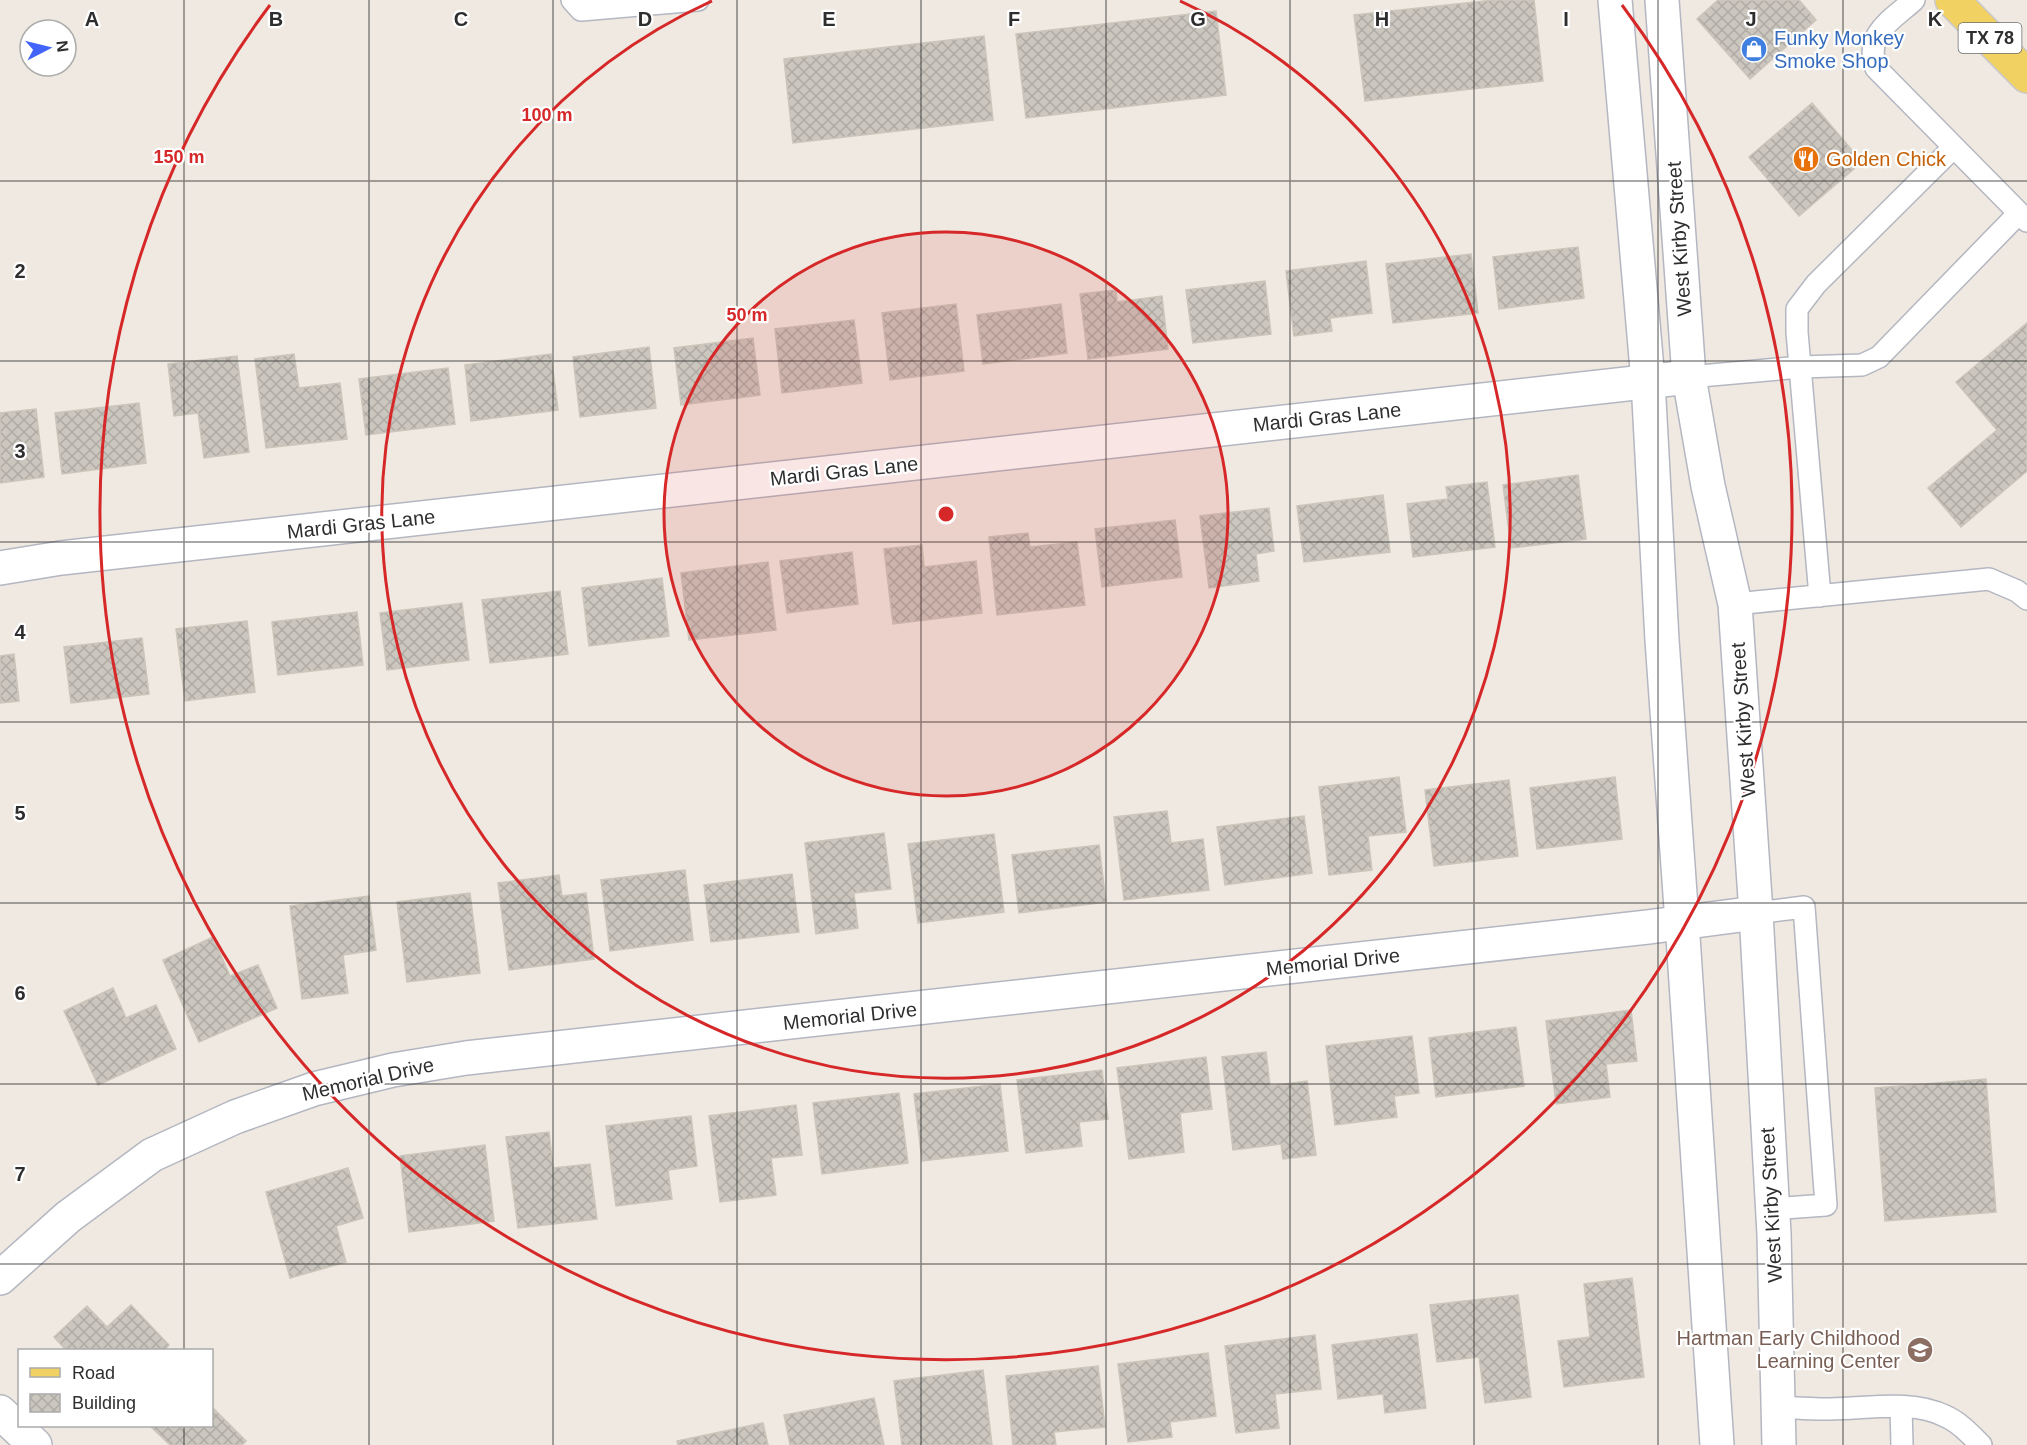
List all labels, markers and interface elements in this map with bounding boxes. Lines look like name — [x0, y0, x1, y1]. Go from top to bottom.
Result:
text: A — [85, 8, 99, 30]
text: B — [269, 8, 283, 30]
text: C — [454, 8, 468, 30]
text: D — [638, 8, 652, 30]
text: E — [822, 8, 836, 30]
text: F — [1008, 8, 1020, 30]
text: G — [1190, 8, 1206, 30]
text: H — [1375, 8, 1389, 30]
text: I — [1563, 8, 1569, 30]
text: J — [1745, 8, 1757, 30]
text: K — [1928, 8, 1943, 30]
north arrow — [18, 18, 78, 78]
road number: TX 78 — [1958, 23, 2022, 53]
place label: Funky Monkey Smoke Shop — [1774, 27, 1904, 72]
shop icon: Funky Monkey Smoke Shop — [1739, 34, 1769, 64]
text: N — [53, 39, 72, 53]
text: 100 m — [521, 105, 573, 125]
restaurant icon: Golden Chick — [1791, 144, 1821, 174]
text: 150 m — [153, 147, 205, 167]
place label: Golden Chick — [1826, 148, 1947, 170]
street label: West Kirby Street — [1663, 160, 1695, 317]
text: 2 — [14, 260, 26, 282]
text: 50 m — [726, 305, 768, 325]
street label: Mardi Gras Lane — [1252, 398, 1402, 436]
text: 3 — [14, 440, 26, 462]
street label: Mardi Gras Lane — [769, 452, 919, 490]
centre of rings — [936, 504, 956, 524]
street label: Mardi Gras Lane — [286, 505, 436, 543]
text: 4 — [14, 621, 26, 643]
street label: West Kirby Street — [1727, 641, 1759, 798]
text: 5 — [14, 802, 26, 824]
street label: Memorial Drive — [1265, 944, 1401, 980]
text: 6 — [14, 982, 26, 1004]
street label: Memorial Drive — [782, 998, 918, 1034]
street label: Memorial Drive — [300, 1053, 436, 1105]
street label: West Kirby Street — [1756, 1126, 1786, 1283]
text: 7 — [14, 1163, 26, 1185]
place label: Hartman Early Childhood Learning Center — [1677, 1327, 1900, 1372]
school or university icon: Hartman Early Childhood Learning Center — [1905, 1335, 1935, 1365]
legend — [18, 1349, 213, 1427]
text: Road — [72, 1363, 115, 1383]
text: Building — [72, 1393, 136, 1413]

